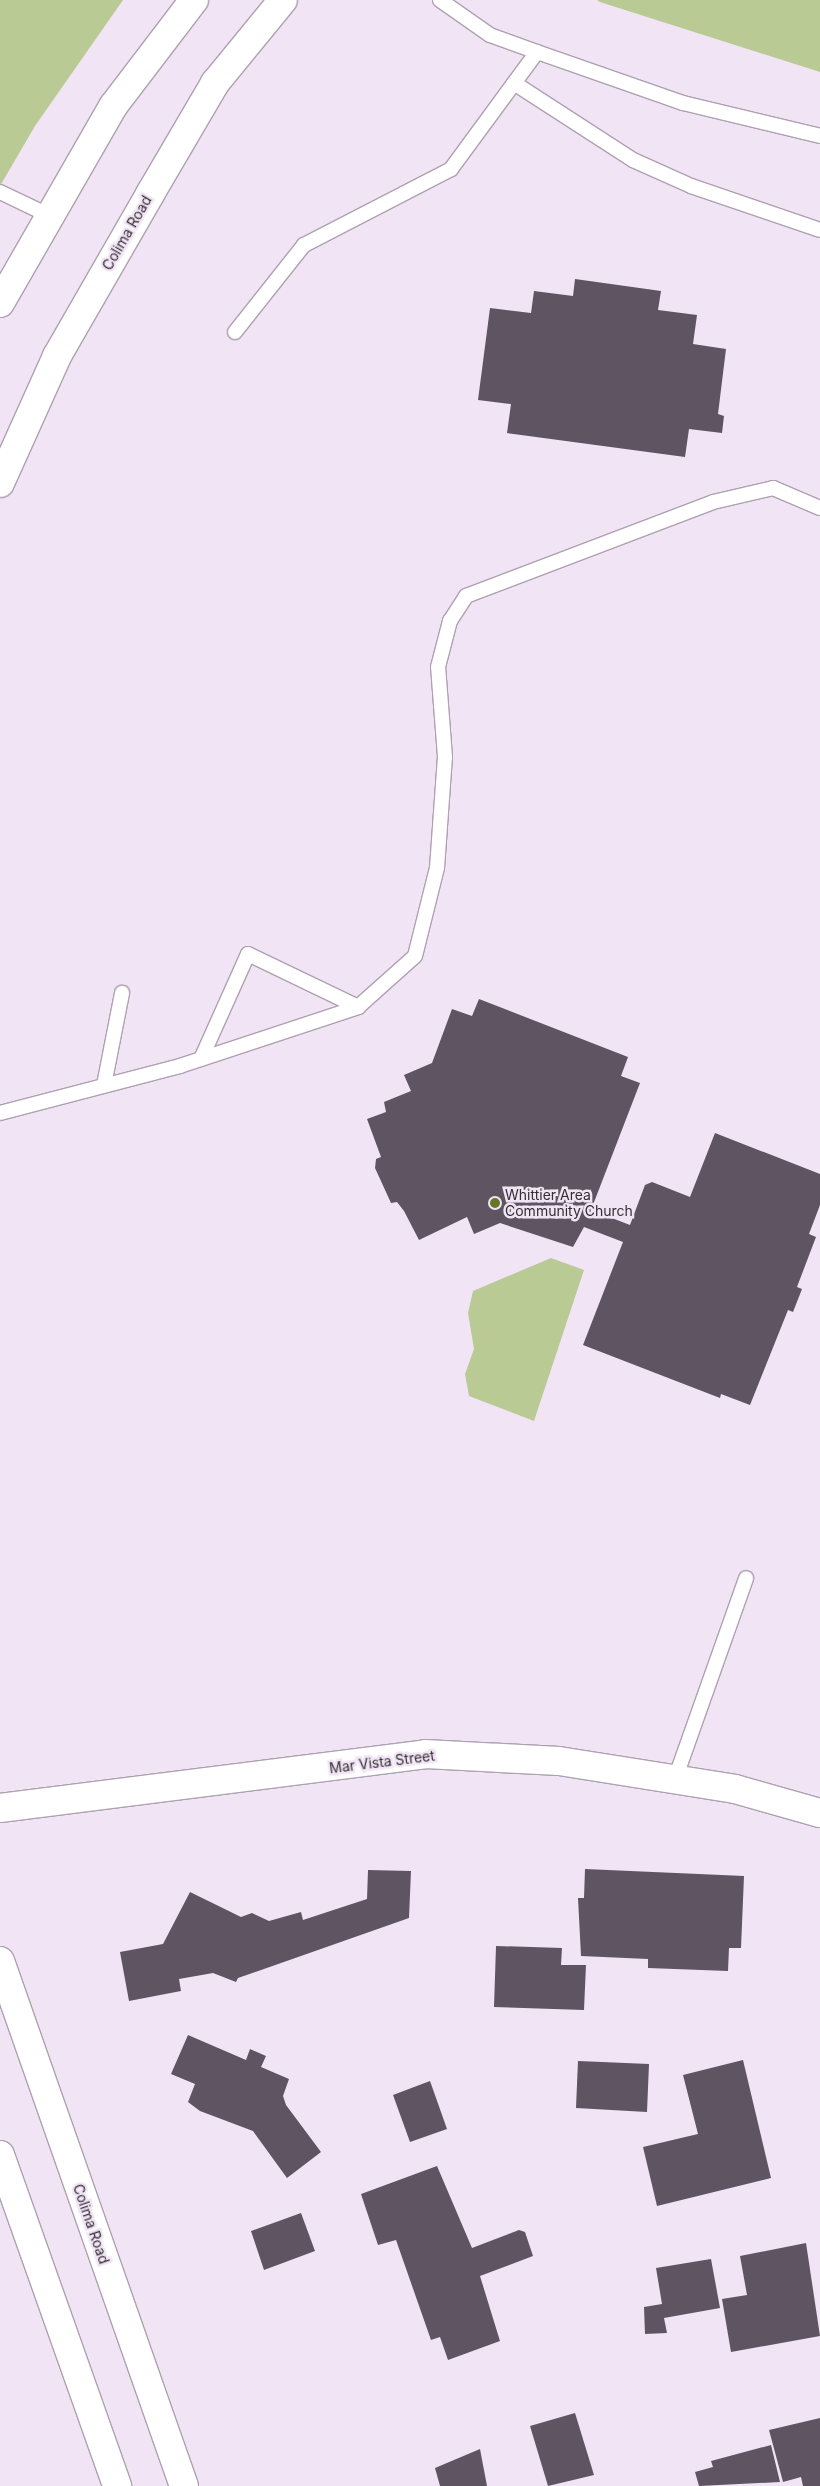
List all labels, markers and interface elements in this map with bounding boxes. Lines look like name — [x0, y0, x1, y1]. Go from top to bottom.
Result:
street label: Colima Road — [99, 193, 155, 273]
place label: Whittier Area Community Church — [505, 1187, 633, 1220]
marker: Whittier Area Community Church — [489, 1197, 501, 1209]
street label: Mar Vista Street — [328, 1747, 436, 1777]
street label: Colima Road — [70, 2182, 112, 2266]

